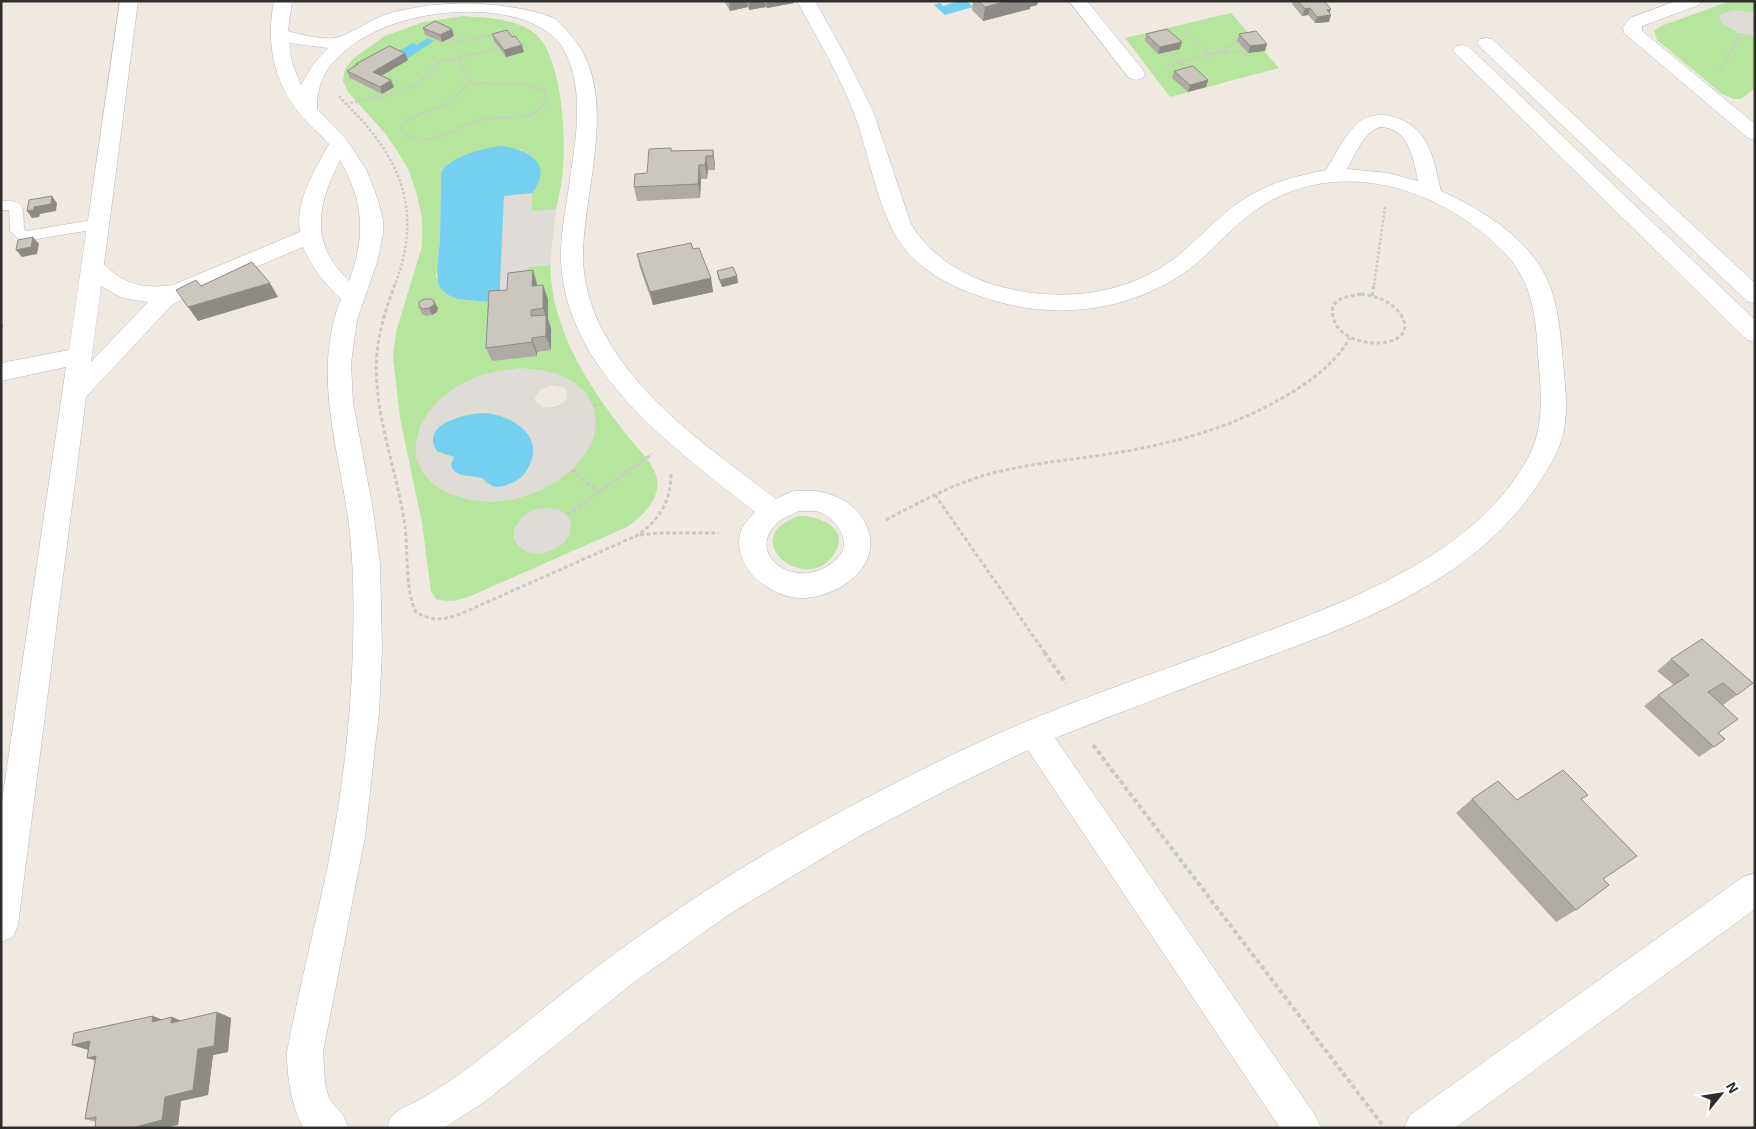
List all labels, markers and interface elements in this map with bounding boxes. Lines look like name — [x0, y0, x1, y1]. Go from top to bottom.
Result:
north arrow — [1696, 1069, 1746, 1119]
text: N — [1723, 1079, 1743, 1096]

